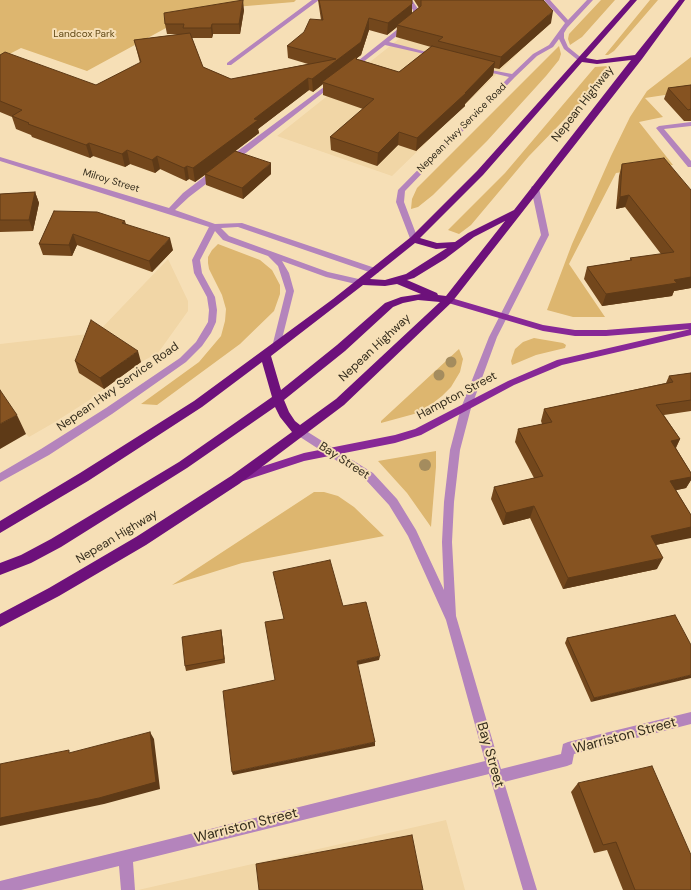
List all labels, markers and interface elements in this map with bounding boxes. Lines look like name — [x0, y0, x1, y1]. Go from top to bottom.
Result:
park label: Landcox Park — [53, 28, 115, 40]
street label: Nepean Highway — [549, 63, 617, 145]
street label: Nepean Hwy Service Road — [415, 81, 509, 175]
street label: Milroy Street — [81, 167, 141, 195]
street label: Nepean Highway — [336, 311, 414, 385]
street label: Nepean Hwy Service Road — [54, 339, 182, 435]
street label: Hampton Street — [415, 369, 499, 423]
street label: Bay Street — [316, 439, 372, 483]
street label: Nepean Highway — [74, 507, 160, 567]
street label: Warriston Street — [572, 714, 678, 758]
street label: Bay Street — [473, 720, 507, 790]
street label: Warriston Street — [193, 805, 299, 847]

